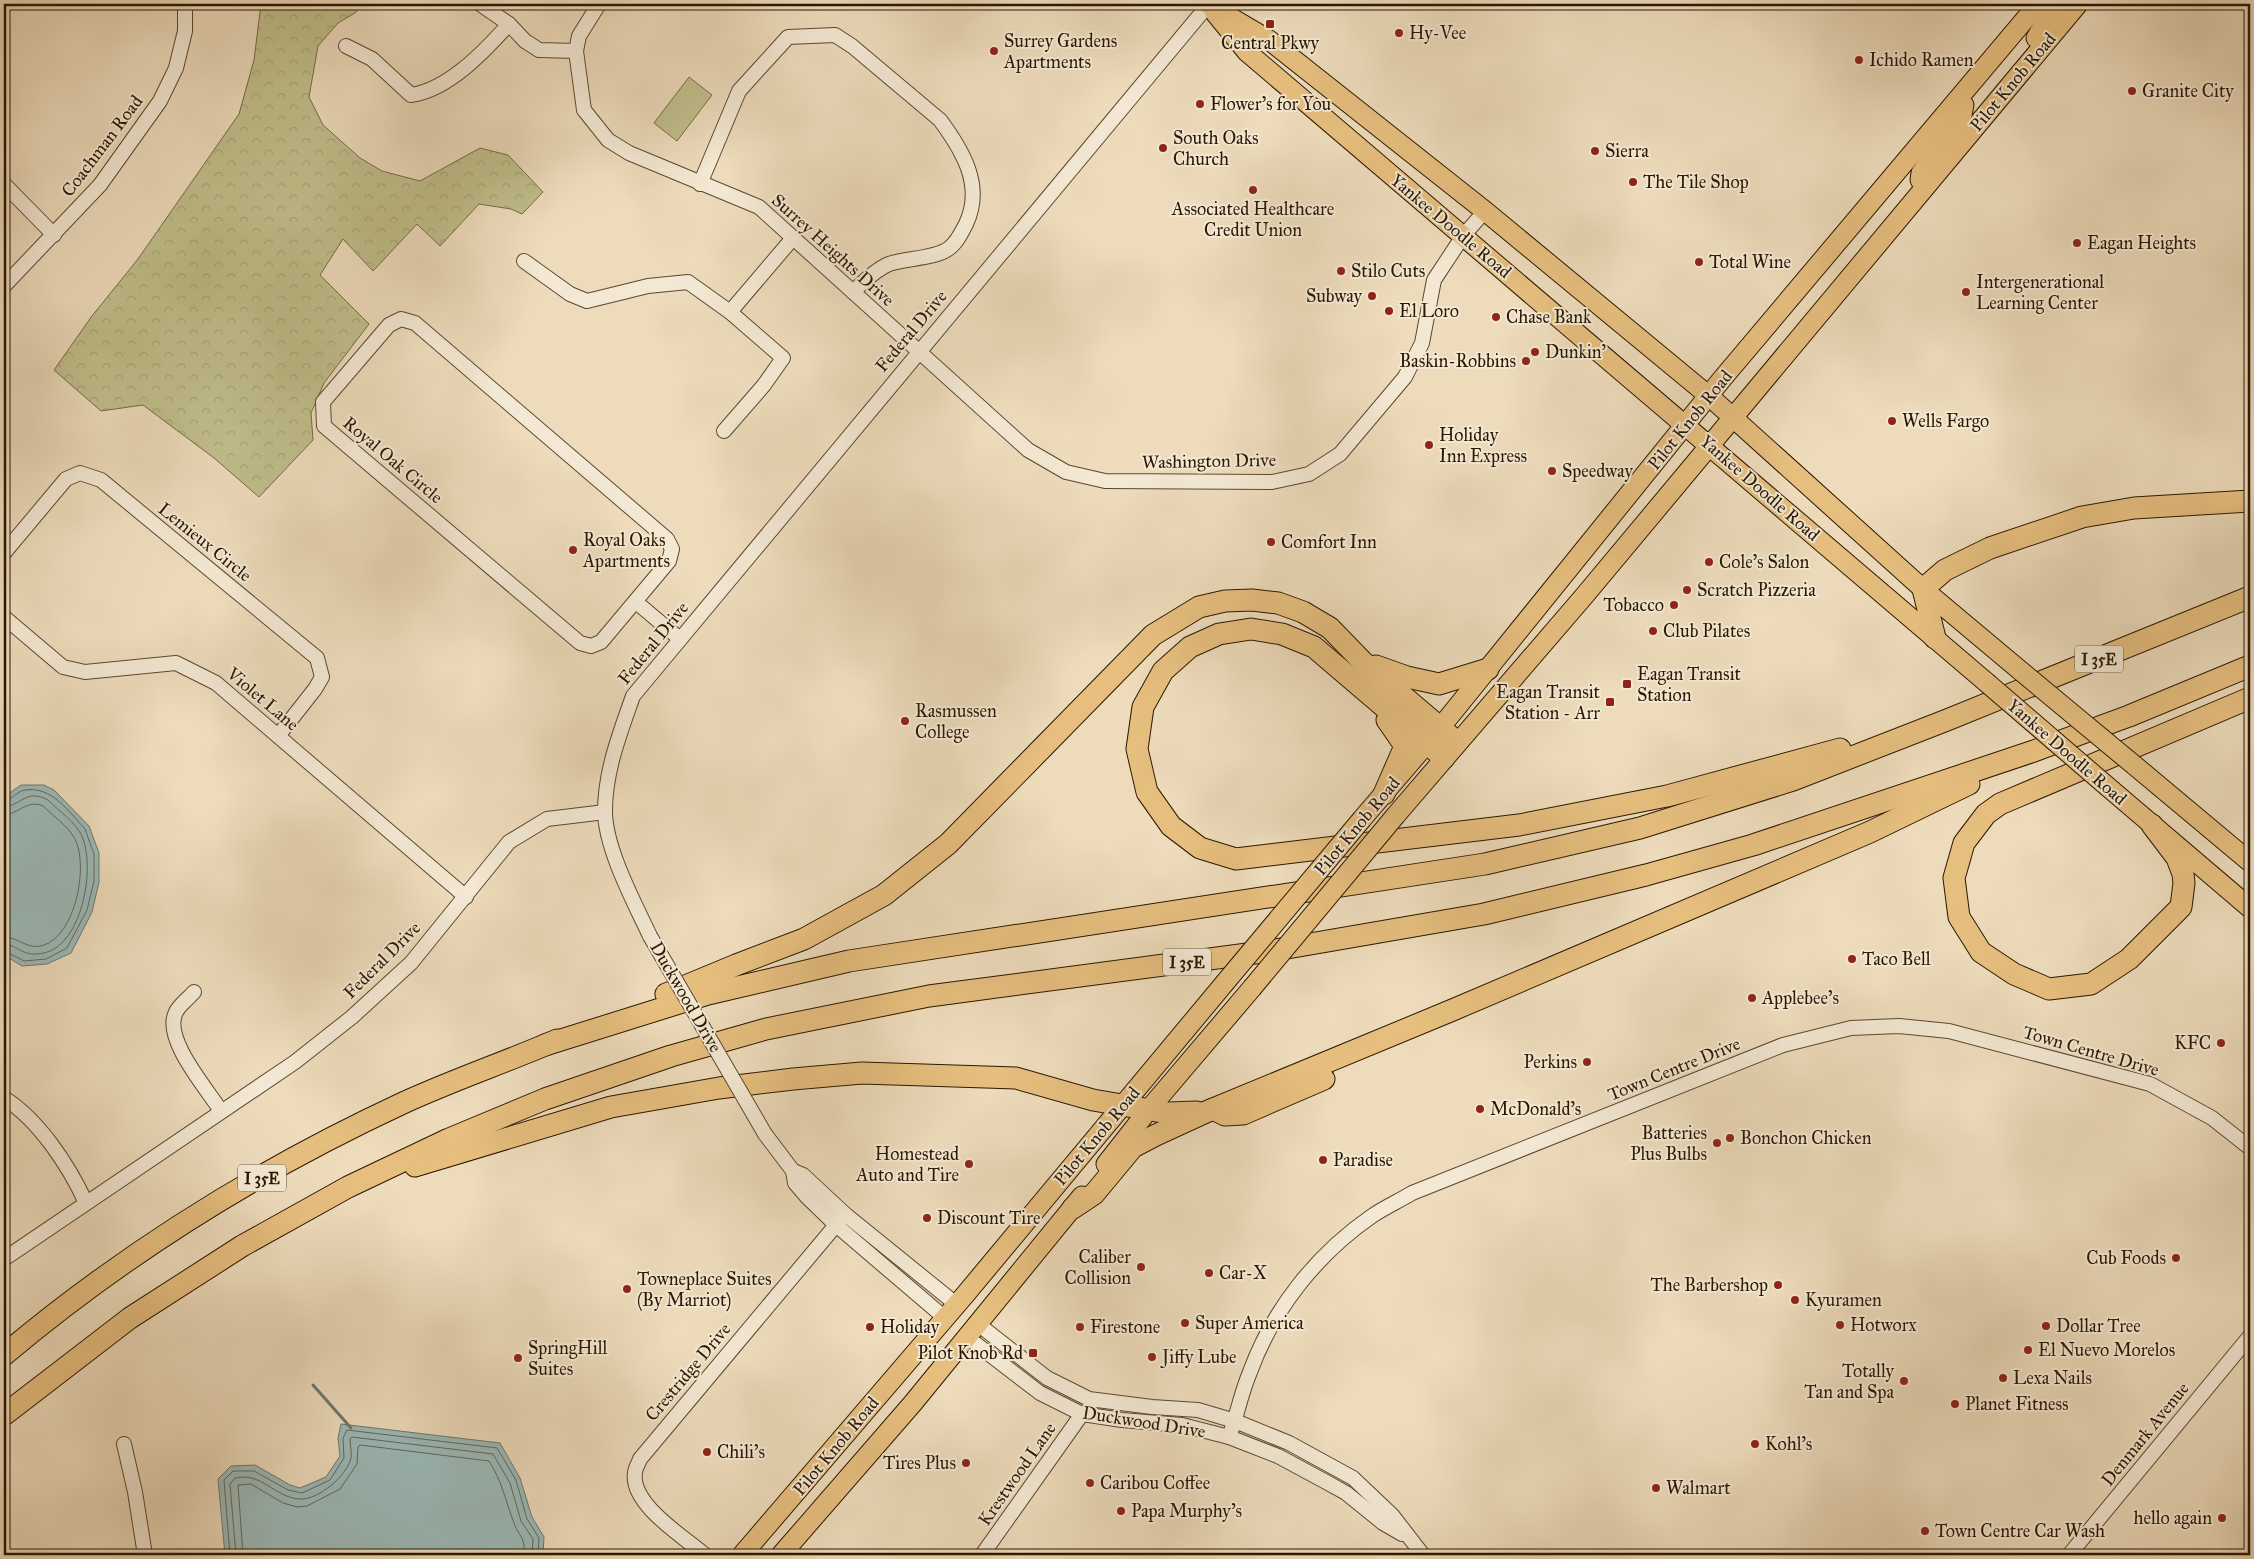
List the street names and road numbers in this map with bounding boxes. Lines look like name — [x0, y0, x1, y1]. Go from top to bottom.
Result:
street label: Pilot Knob Road — [1965, 28, 2061, 136]
street label: Coachman Road — [57, 91, 147, 201]
street label: Yankee Doodle Road — [1386, 169, 1516, 283]
street label: Surrey Heights Drive — [766, 189, 899, 312]
street label: Federal Drive — [870, 286, 952, 376]
street label: Pilot Knob Road — [1643, 366, 1737, 474]
street label: Royal Oak Circle — [339, 412, 447, 508]
street label: Yankee Doodle Road — [1696, 430, 1824, 546]
street label: Washington Drive — [1142, 449, 1276, 474]
street label: Lemieux Circle — [154, 498, 256, 586]
street label: Federal Drive — [613, 597, 693, 689]
road number: I 35E — [2075, 646, 2123, 672]
street label: Violet Lane — [222, 662, 303, 735]
street label: Yankee Doodle Road — [2003, 694, 2131, 810]
street label: Pilot Knob Road — [1309, 772, 1405, 880]
street label: Federal Drive — [339, 917, 425, 1003]
street label: Duckwood Drive — [645, 938, 727, 1056]
road number: I 35E — [1163, 949, 1211, 976]
street label: Town Centre Drive — [2020, 1021, 2162, 1081]
street label: Town Centre Drive — [1605, 1032, 1743, 1106]
street label: Pilot Knob Road — [1049, 1082, 1145, 1190]
road number: I 35E — [238, 1164, 286, 1192]
street label: Crestridge Drive — [641, 1318, 736, 1426]
street label: Denmark Avenue — [2096, 1378, 2194, 1490]
street label: Pilot Knob Road — [788, 1392, 884, 1500]
street label: Duckwood Drive — [1081, 1401, 1207, 1443]
street label: Krestwood Lane — [973, 1418, 1061, 1530]

